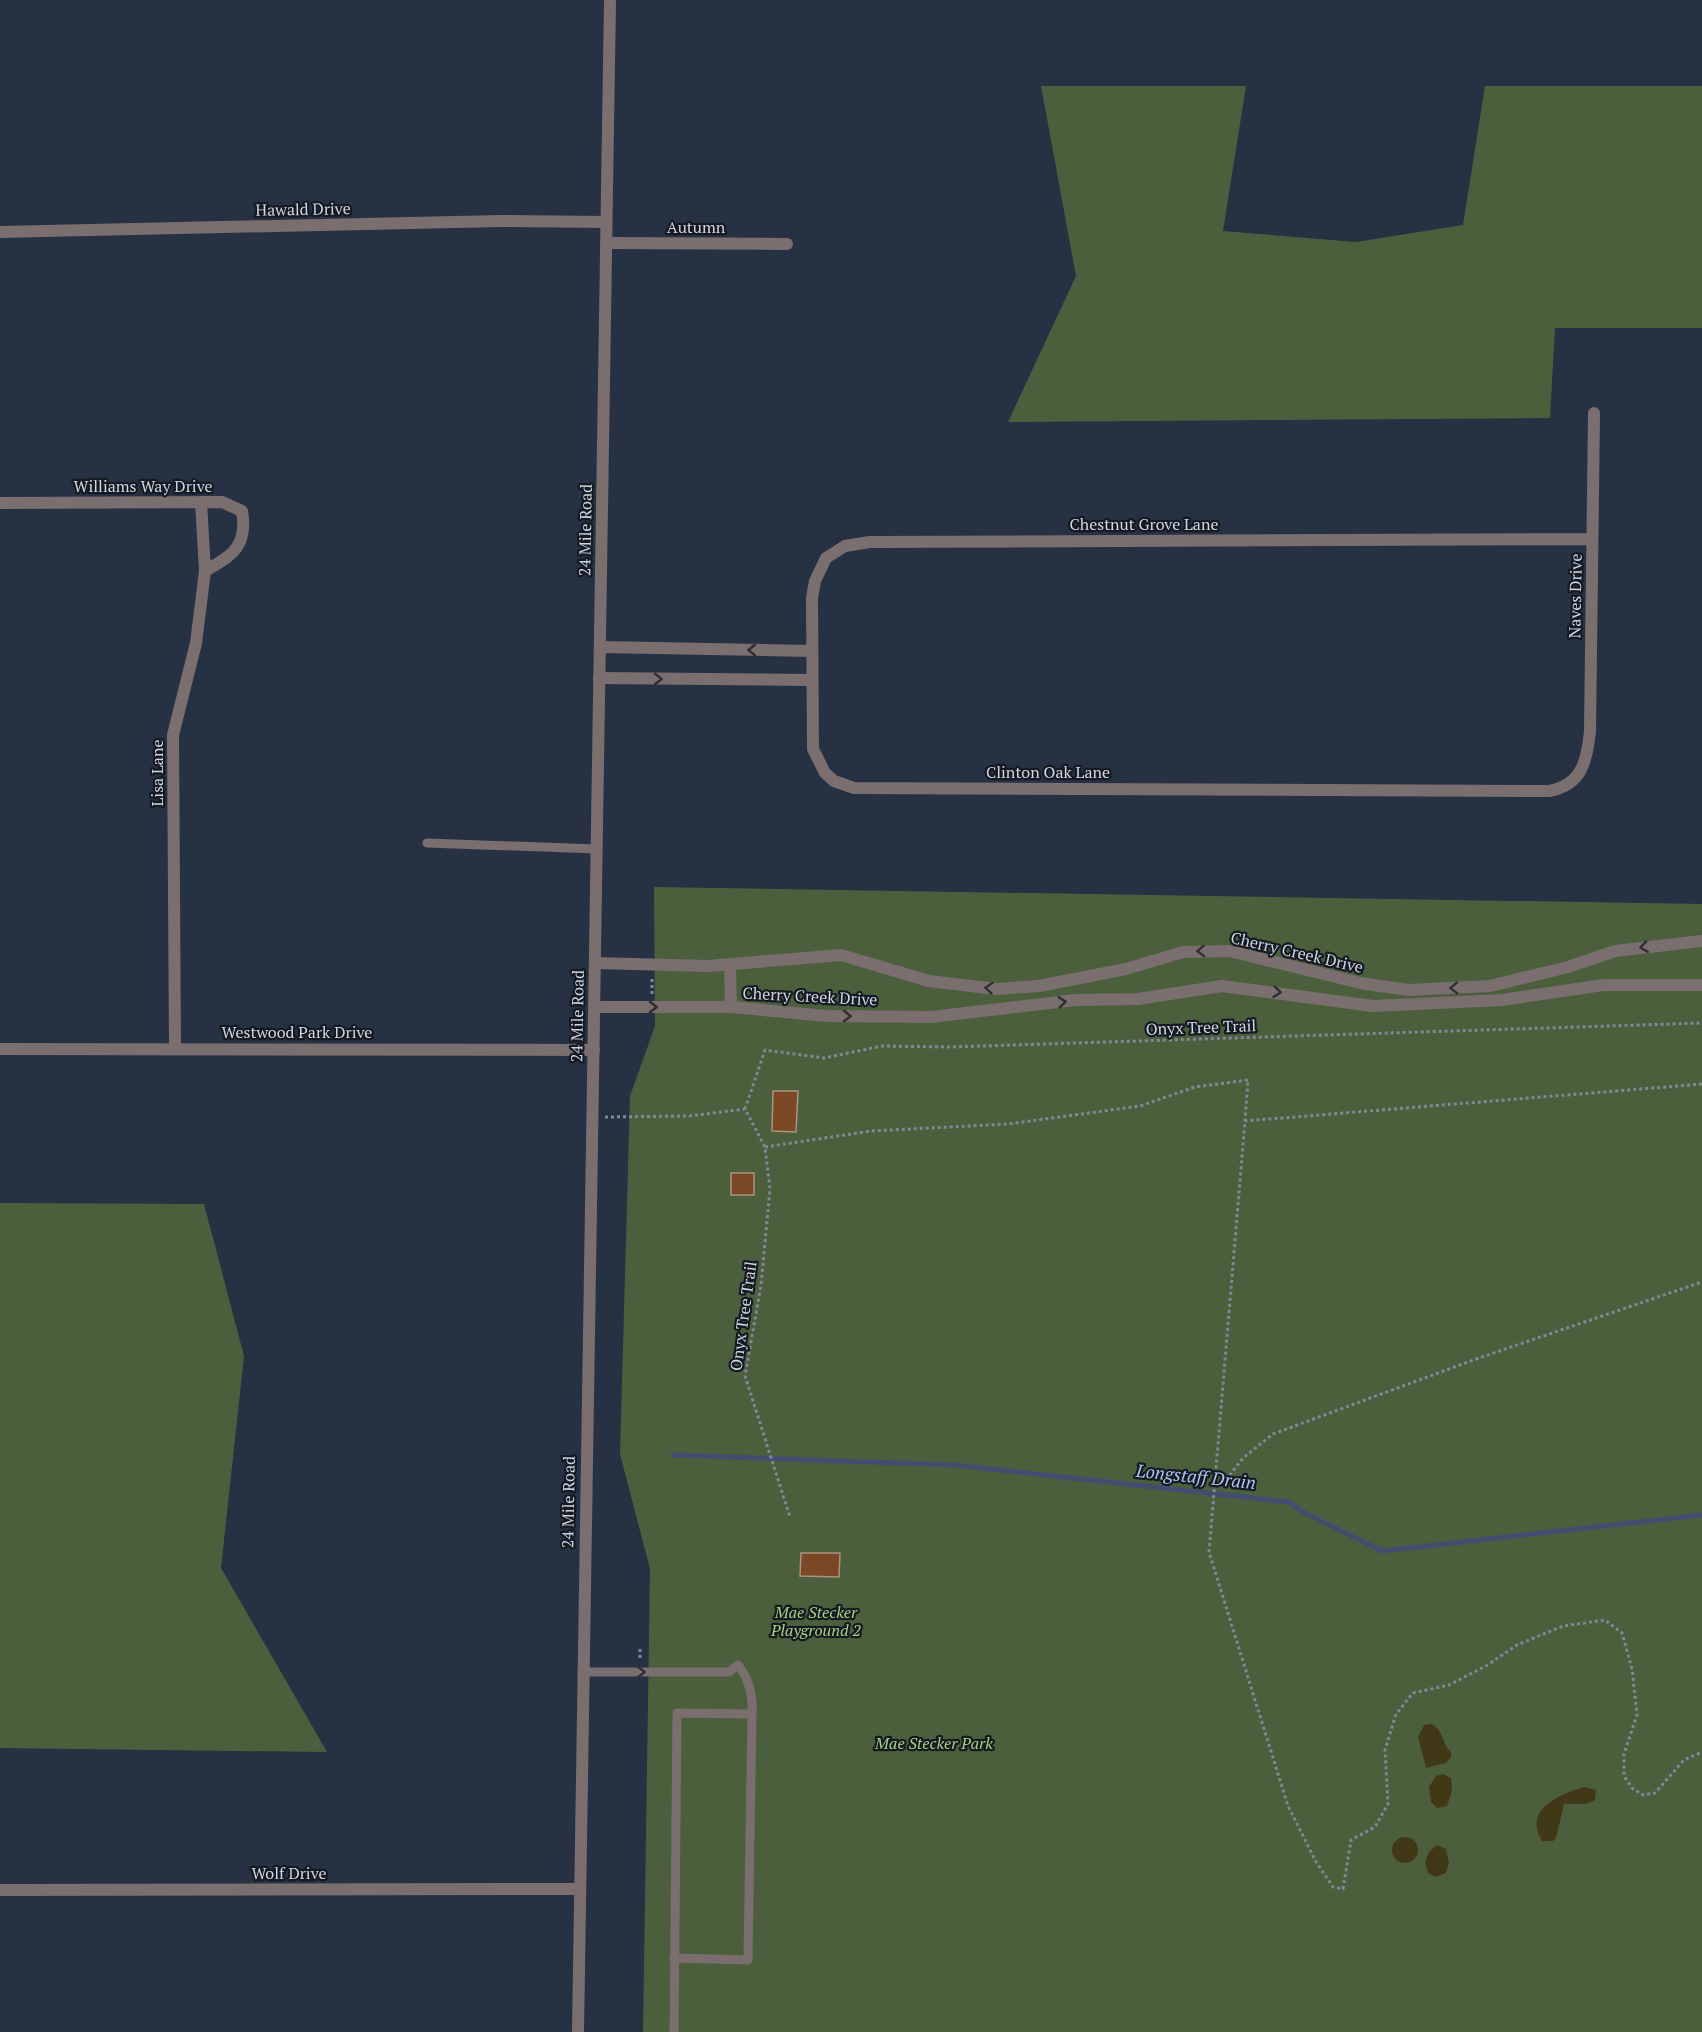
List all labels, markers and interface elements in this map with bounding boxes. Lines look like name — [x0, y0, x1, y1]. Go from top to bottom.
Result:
street label: Hawald Drive — [255, 197, 351, 221]
street label: Autumn — [667, 216, 726, 238]
street label: Williams Way Drive — [73, 475, 213, 497]
street label: 24 Mile Road — [573, 484, 597, 576]
street label: Chestnut Grove Lane — [1069, 513, 1219, 535]
street label: Naves Drive — [1563, 553, 1587, 639]
one-way arrow — [748, 643, 757, 656]
one-way arrow — [653, 673, 662, 685]
street label: Lisa Lane — [146, 740, 168, 806]
street label: Clinton Oak Lane — [986, 761, 1110, 783]
street label: Cherry Creek Drive — [1229, 926, 1365, 978]
one-way arrow — [1639, 940, 1648, 952]
one-way arrow — [1196, 945, 1205, 958]
street label: 24 Mile Road — [565, 970, 589, 1062]
street label: Cherry Creek Drive — [742, 981, 878, 1011]
one-way arrow — [1450, 981, 1459, 994]
one-way arrow — [985, 982, 994, 995]
one-way arrow — [1272, 985, 1281, 997]
one-way arrow — [1058, 996, 1067, 1009]
one-way arrow — [648, 1001, 657, 1013]
one-way arrow — [843, 1010, 852, 1022]
street label: Onyx Tree Trail — [1145, 1014, 1257, 1040]
street label: Westwood Park Drive — [222, 1021, 372, 1043]
street label: Onyx Tree Trail — [724, 1260, 762, 1372]
street label: 24 Mile Road — [556, 1456, 580, 1548]
water label: Longstaff Drain — [1134, 1458, 1257, 1494]
park label: Mae Stecker Playground 2 — [770, 1601, 862, 1641]
one-way arrow — [636, 1666, 645, 1678]
park label: Mae Stecker Park — [874, 1732, 993, 1754]
street label: Wolf Drive — [251, 1862, 327, 1884]

